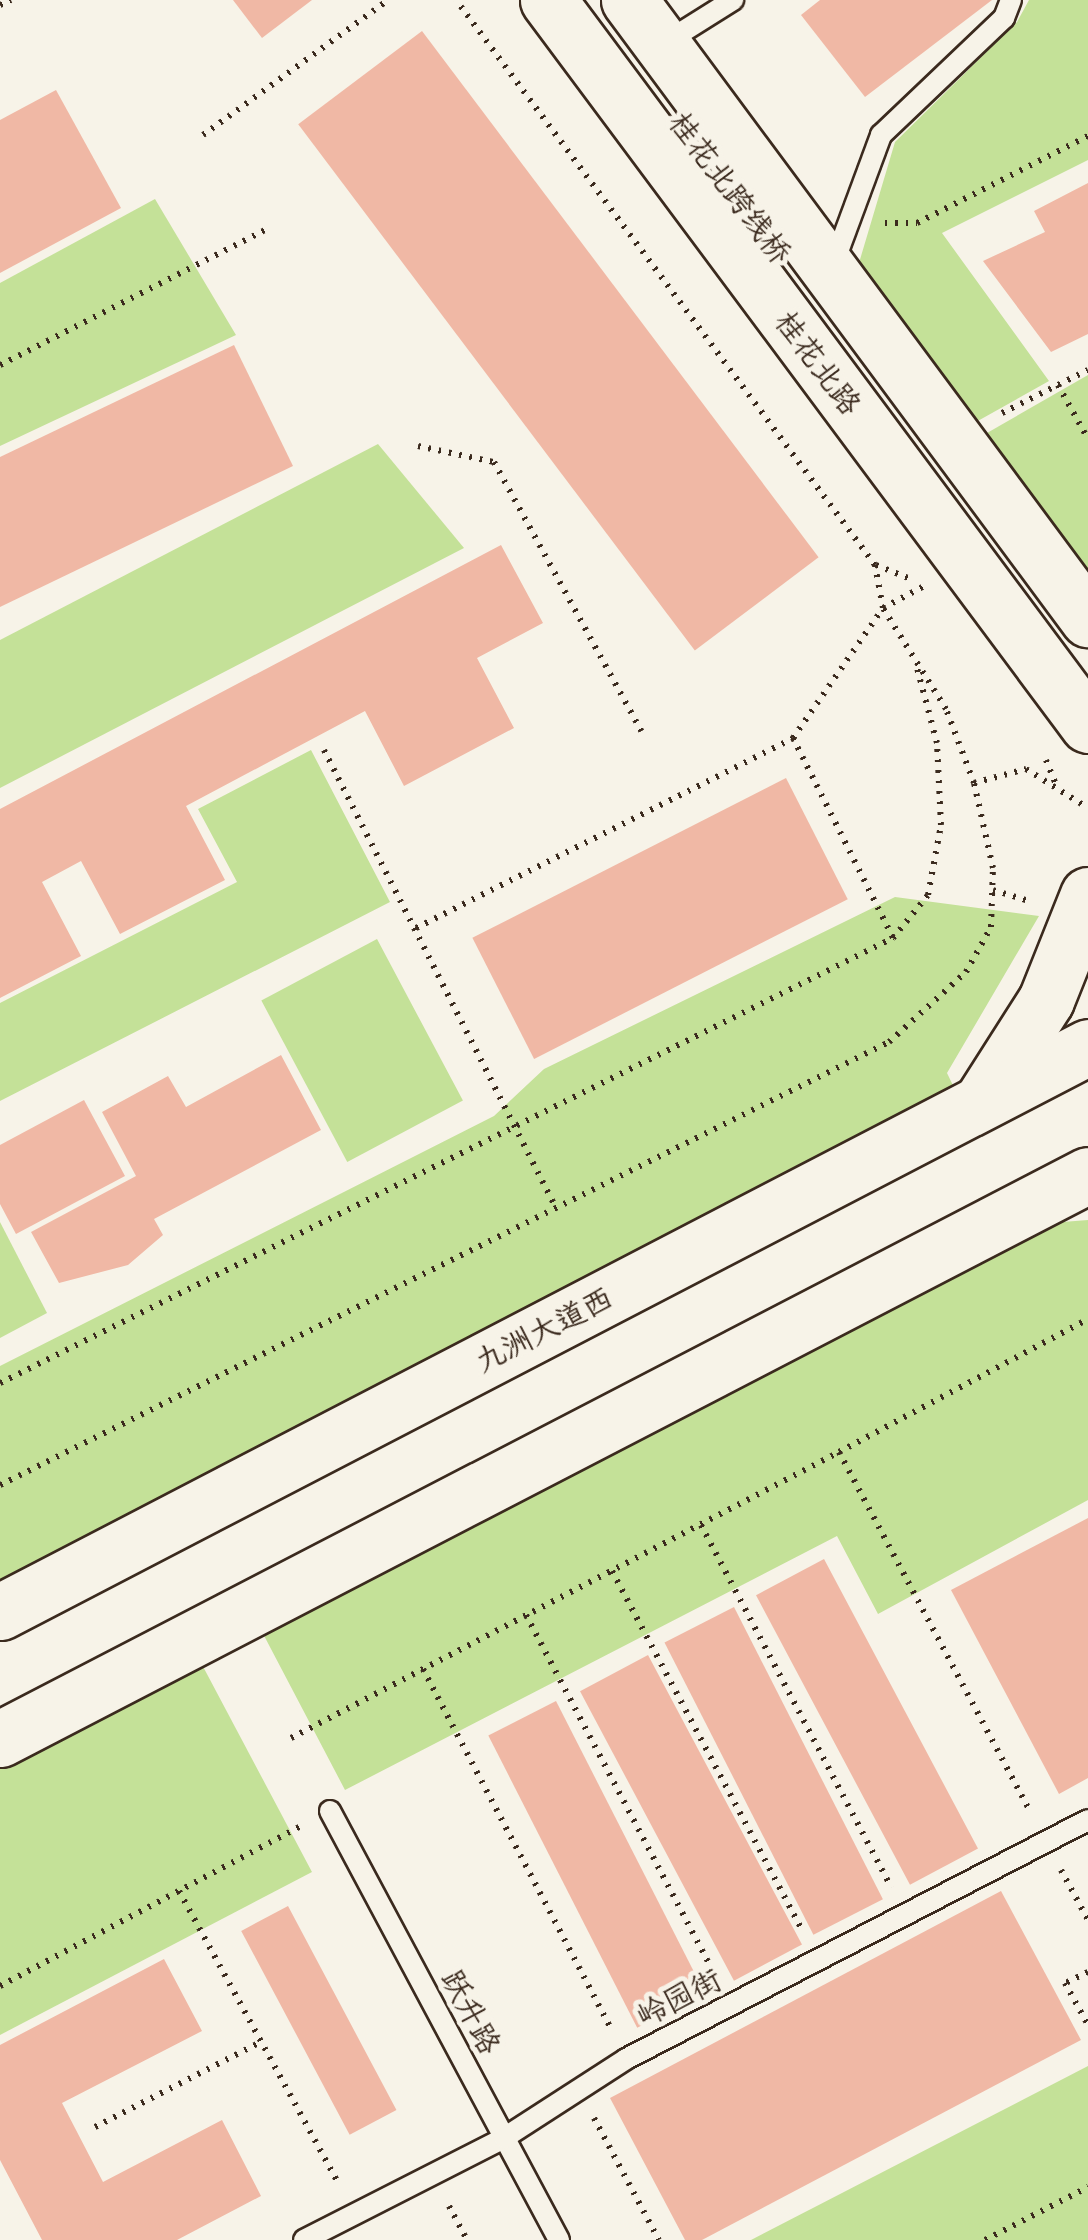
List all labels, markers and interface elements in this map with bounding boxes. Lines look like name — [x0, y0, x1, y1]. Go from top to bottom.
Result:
street label: 桂花北跨线桥 — [661, 105, 799, 271]
street label: 桂花北路 — [768, 304, 868, 422]
street label: 九洲大道西 — [469, 1280, 619, 1380]
street label: 岭园街 — [631, 1962, 727, 2034]
street label: 跃升路 — [434, 1964, 508, 2060]

